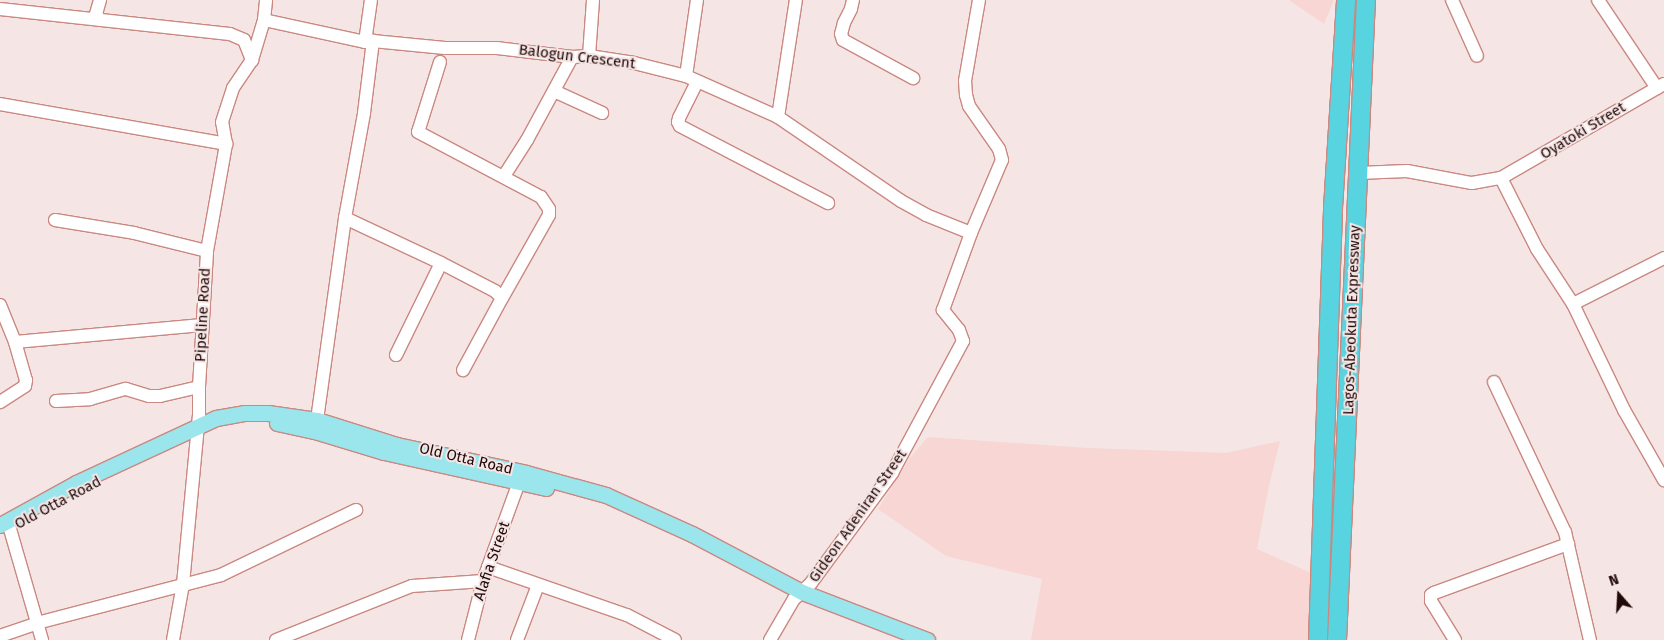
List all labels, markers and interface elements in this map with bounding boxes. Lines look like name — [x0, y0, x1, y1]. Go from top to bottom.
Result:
street label: Balogun Crescent — [518, 41, 636, 73]
street label: Oyatoki Street — [1537, 99, 1629, 163]
street label: Lagos-Abeokuta Expressway — [1340, 225, 1364, 415]
street label: Pipeline Road — [192, 268, 214, 362]
street label: Old Otta Road — [417, 439, 515, 479]
street label: Gideon Adeniran Street — [805, 446, 911, 586]
street label: Old Otta Road — [12, 473, 104, 533]
street label: Alafia Street — [470, 519, 514, 603]
north arrow — [1594, 570, 1644, 620]
text: N — [1607, 571, 1621, 590]

